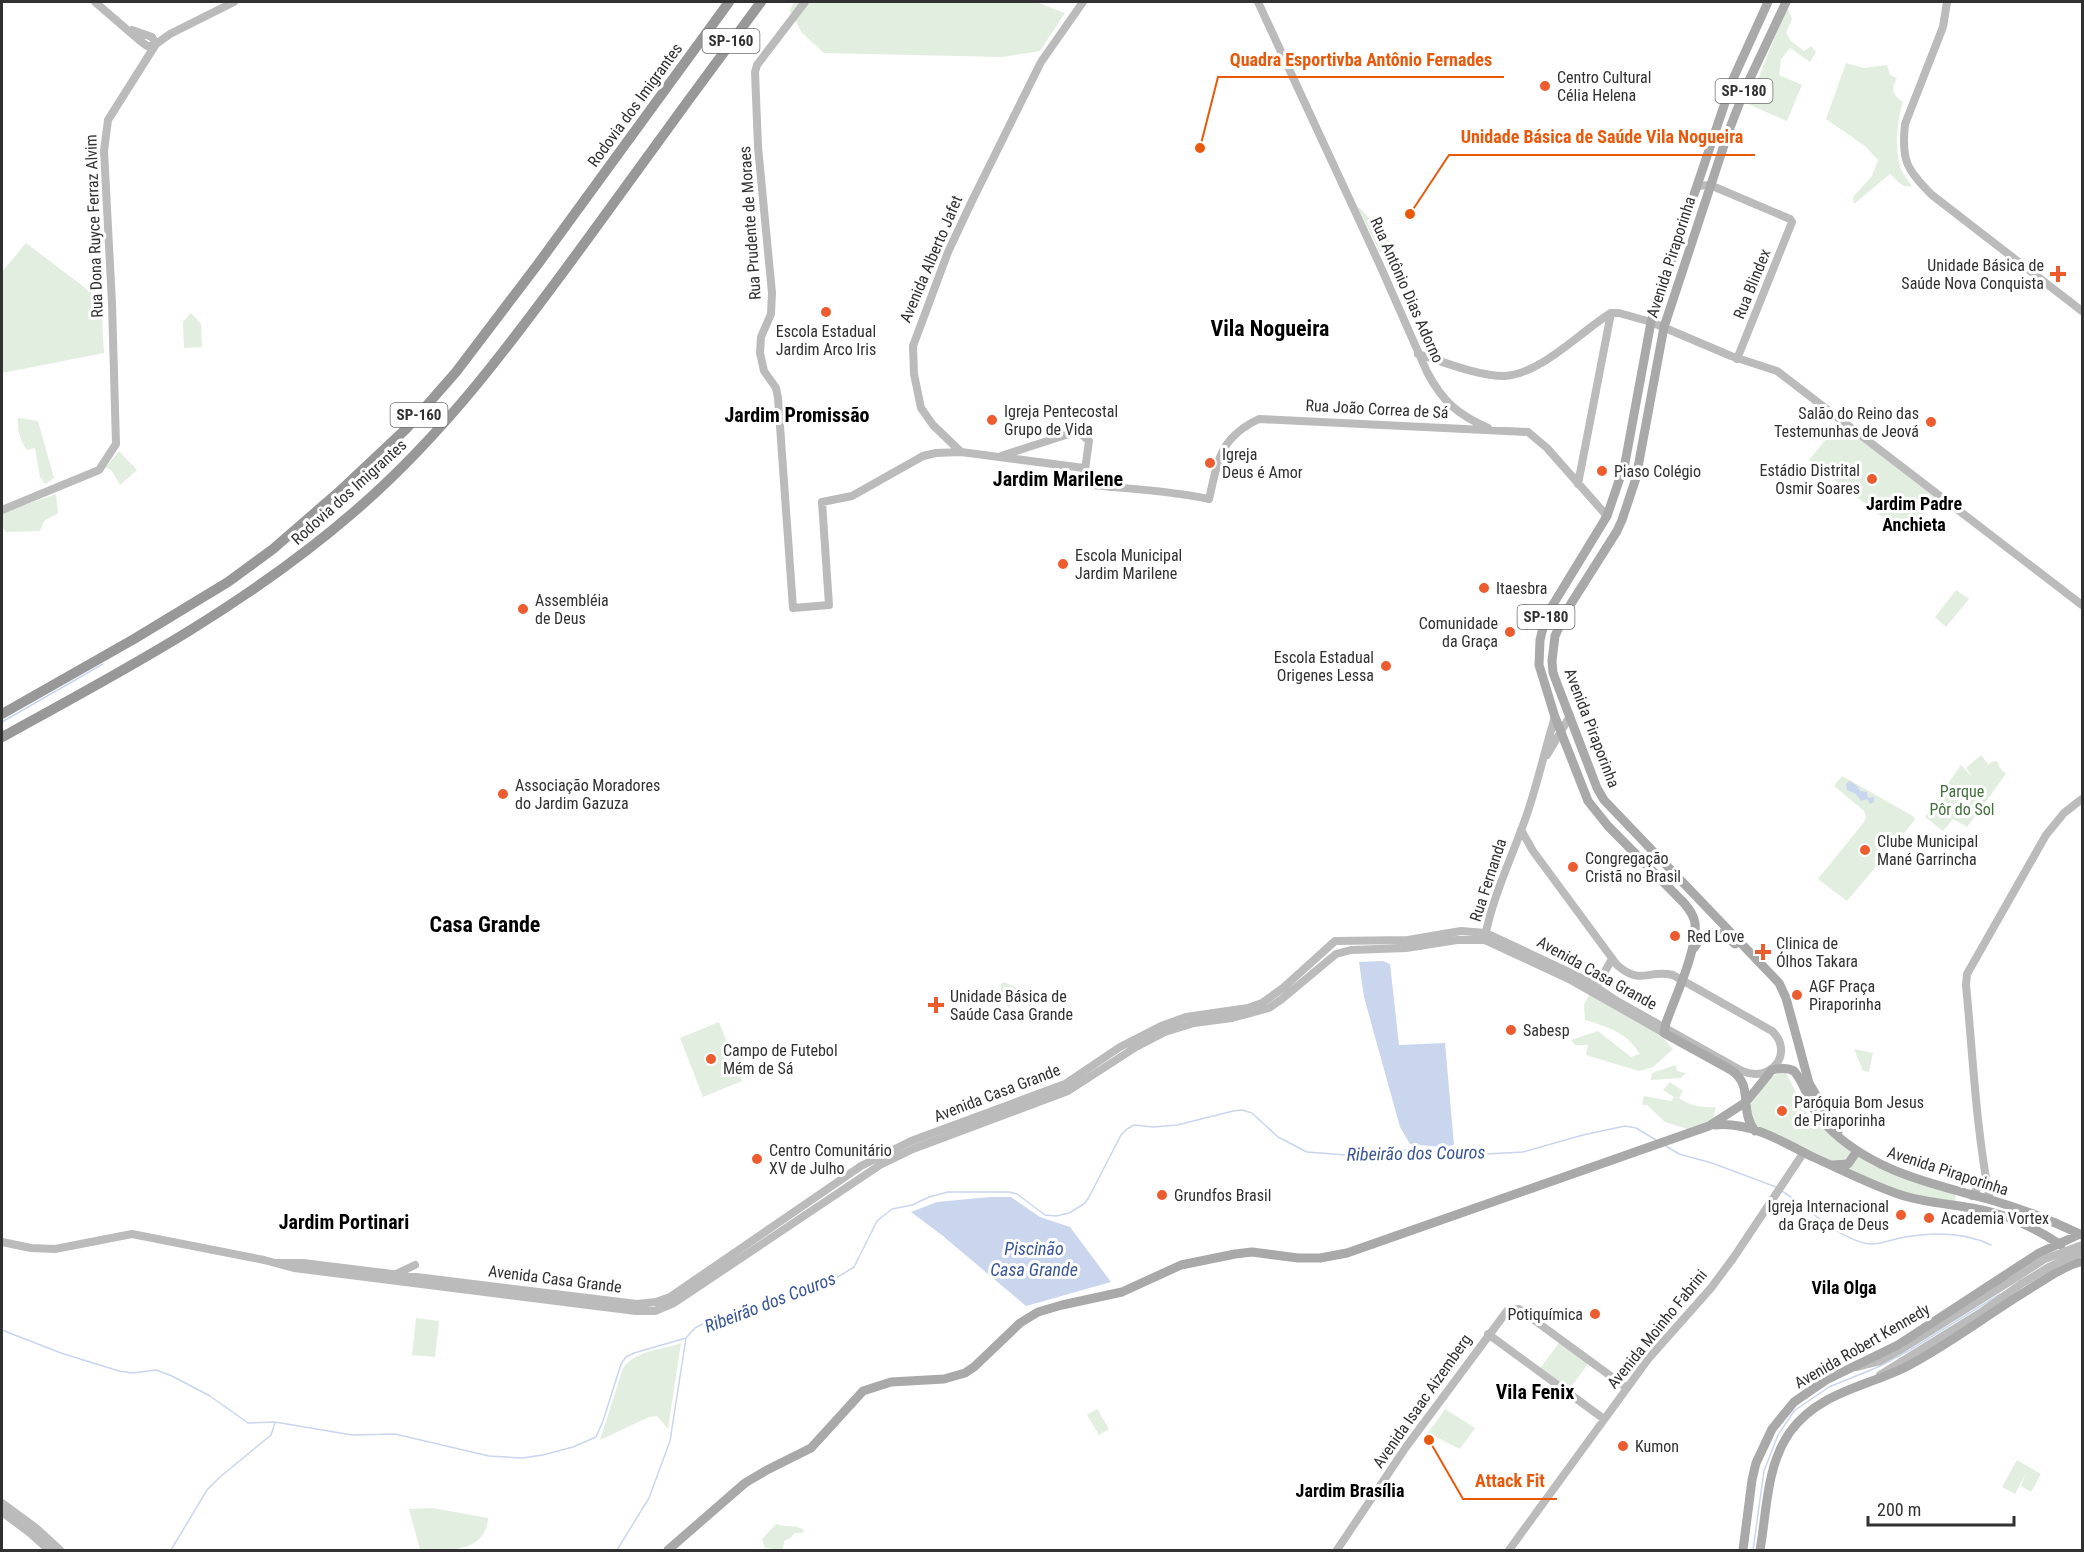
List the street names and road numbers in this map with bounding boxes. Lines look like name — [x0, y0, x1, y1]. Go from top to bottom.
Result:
road number: SP-160 — [702, 29, 760, 53]
street label: Rodovia dos Imigrantes — [584, 39, 686, 171]
road number: SP-180 — [1716, 79, 1772, 103]
street label: Rua Dona Ruyce Ferraz Alvim — [81, 134, 107, 318]
street label: Rua Prudente de Moraes — [735, 145, 765, 301]
street label: Avenida Alberto Jafet — [896, 192, 966, 325]
street label: Avenida Piraporinha — [1642, 194, 1700, 320]
street label: Rua Antônio Dias Adorno — [1366, 214, 1448, 366]
street label: Rua Blindex — [1729, 246, 1775, 322]
street label: Rua João Correa de Sá — [1305, 396, 1449, 422]
road number: SP-160 — [390, 403, 448, 427]
street label: Rodovia dos Imigrantes — [288, 435, 410, 549]
road number: SP-180 — [1518, 605, 1574, 629]
street label: Avenida Piraporinha — [1561, 666, 1623, 790]
street label: Rua Fernanda — [1466, 836, 1510, 924]
street label: Avenida Casa Grande — [1534, 932, 1660, 1014]
street label: Avenida Casa Grande — [931, 1060, 1063, 1126]
street label: Avenida Piraporinha — [1885, 1142, 2011, 1200]
street label: Avenida Casa Grande — [487, 1261, 623, 1297]
street label: Avenida Moinho Fabrini — [1603, 1266, 1711, 1392]
street label: Avenida Robert Kennedy — [1791, 1299, 1933, 1392]
street label: Avenida Isaac Aizemberg — [1369, 1331, 1475, 1471]

